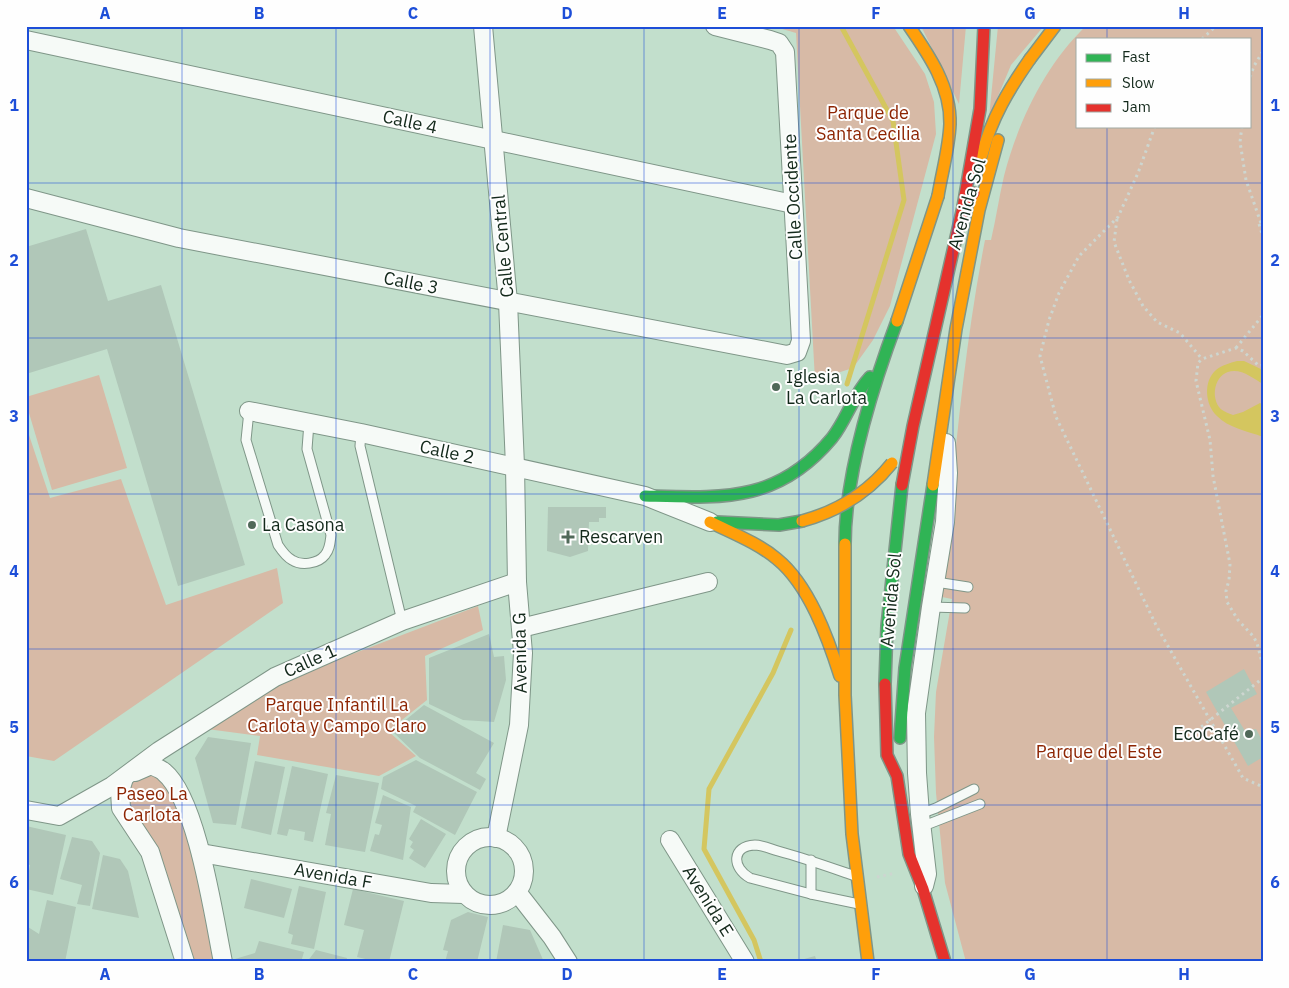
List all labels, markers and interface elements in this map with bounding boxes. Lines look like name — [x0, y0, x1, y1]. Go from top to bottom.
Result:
text: A — [100, 3, 111, 23]
text: B — [254, 3, 265, 23]
text: C — [408, 3, 418, 23]
text: D — [561, 3, 573, 23]
text: E — [717, 3, 727, 23]
text: F — [871, 3, 881, 23]
text: G — [1024, 3, 1036, 23]
text: H — [1178, 3, 1190, 23]
legend — [1076, 38, 1252, 128]
text: Fast — [1122, 47, 1150, 66]
text: Slow — [1122, 73, 1155, 92]
text: 1 — [9, 95, 19, 115]
text: 1 — [1270, 95, 1280, 115]
text: Jam — [1122, 97, 1151, 116]
park label: Parque de Santa Cecilia — [816, 101, 920, 145]
street label: Calle 4 — [381, 105, 440, 139]
street label: Calle Occidente — [778, 133, 807, 261]
street label: Avenida Sol — [942, 155, 991, 252]
street label: Calle Central — [487, 194, 518, 298]
text: 2 — [9, 250, 19, 270]
text: 2 — [1270, 250, 1280, 270]
street label: Calle 3 — [382, 266, 440, 299]
place label: Iglesia La Carlota — [786, 365, 868, 409]
marker: Iglesia La Carlota — [770, 381, 782, 393]
text: 3 — [9, 406, 19, 426]
text: 3 — [1270, 406, 1280, 426]
street label: Calle 2 — [418, 435, 477, 469]
place label: La Casona — [262, 513, 345, 536]
marker: La Casona — [246, 519, 258, 531]
place label: Rescarven — [579, 525, 663, 548]
marker: Rescarven — [561, 530, 575, 544]
street label: Avenida Sol — [875, 552, 906, 648]
text: 4 — [9, 561, 19, 581]
text: 4 — [1270, 561, 1280, 581]
street label: Avenida G — [507, 612, 532, 694]
street label: Calle 1 — [280, 639, 340, 682]
park label: Parque Infantil La Carlota y Campo Claro — [247, 693, 427, 737]
text: 5 — [9, 717, 19, 737]
text: 5 — [1270, 717, 1280, 737]
place label: EcoCafé — [1173, 722, 1239, 745]
marker: EcoCafé — [1243, 728, 1255, 740]
park label: Parque del Este — [1036, 740, 1162, 763]
park label: Paseo La Carlota — [116, 782, 188, 826]
street label: Avenida F — [292, 857, 374, 894]
street label: Avenida E — [678, 861, 739, 940]
text: 6 — [9, 872, 19, 892]
text: 6 — [1270, 872, 1280, 892]
text: A — [100, 964, 111, 984]
text: B — [254, 964, 265, 984]
text: C — [408, 964, 418, 984]
text: D — [561, 964, 573, 984]
text: E — [717, 964, 727, 984]
text: F — [871, 964, 881, 984]
text: G — [1024, 964, 1036, 984]
text: H — [1178, 964, 1190, 984]

